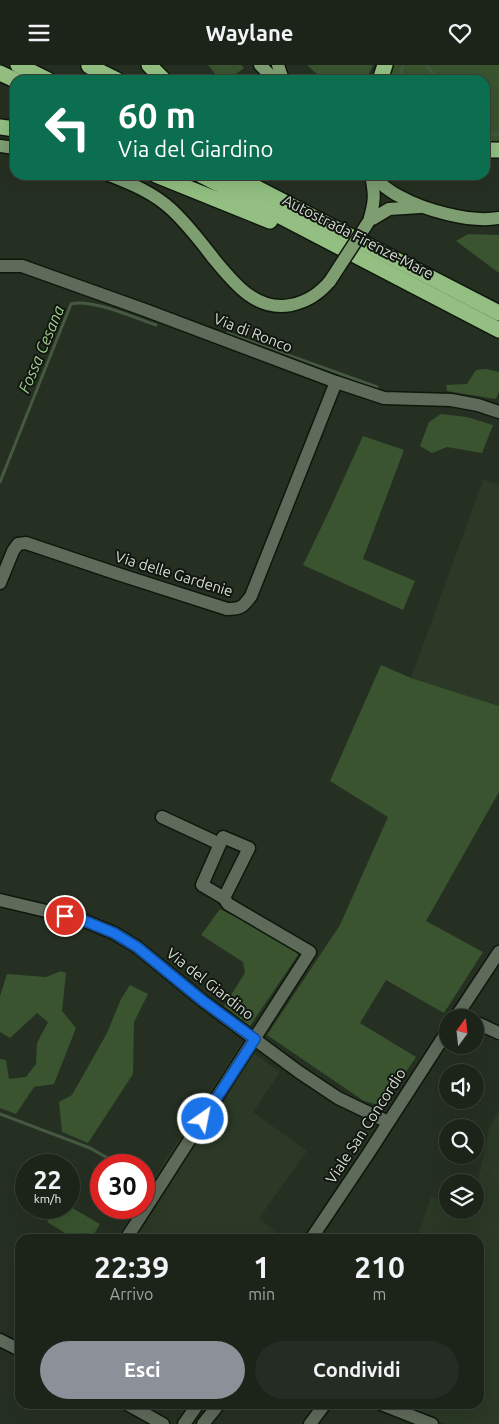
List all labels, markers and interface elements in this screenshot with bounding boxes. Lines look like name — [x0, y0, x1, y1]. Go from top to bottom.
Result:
icon: menu — [25, 19, 53, 47]
icon: heart — [446, 19, 474, 47]
text: Waylane — [206, 20, 293, 45]
icon: left — [35, 95, 100, 160]
text: 60 m — [118, 95, 196, 135]
text: Via del Giardino — [118, 136, 273, 161]
street label: Autostrada Firenze-Mare — [280, 191, 436, 282]
water label: Fossa Cesana — [15, 302, 68, 395]
street label: Via di Ronco — [211, 310, 295, 355]
street label: Via delle Gardenie — [113, 548, 235, 600]
pin — [44, 895, 86, 937]
icon: arrive — [51, 902, 79, 930]
street label: Via del Giardino — [163, 944, 257, 1023]
north arrow — [439, 1009, 484, 1054]
map controls — [439, 1009, 484, 1219]
button: sound — [439, 1064, 484, 1109]
street label: Viale San Concordio — [322, 1065, 409, 1186]
position arrow — [176, 1092, 228, 1144]
button: search — [439, 1119, 484, 1164]
speed limit sign: 30 — [90, 1154, 155, 1219]
text: 22 — [33, 1166, 62, 1194]
button: layers — [439, 1174, 484, 1219]
text: km/h — [34, 1192, 61, 1205]
text: 22:39 — [94, 1250, 169, 1284]
text: 1 — [253, 1250, 270, 1284]
text: 210 — [354, 1250, 405, 1284]
text: Arrivo — [110, 1285, 153, 1303]
text: min — [248, 1285, 275, 1303]
text: m — [373, 1285, 386, 1303]
button: Esci — [40, 1341, 245, 1399]
button: Condividi — [255, 1341, 459, 1399]

